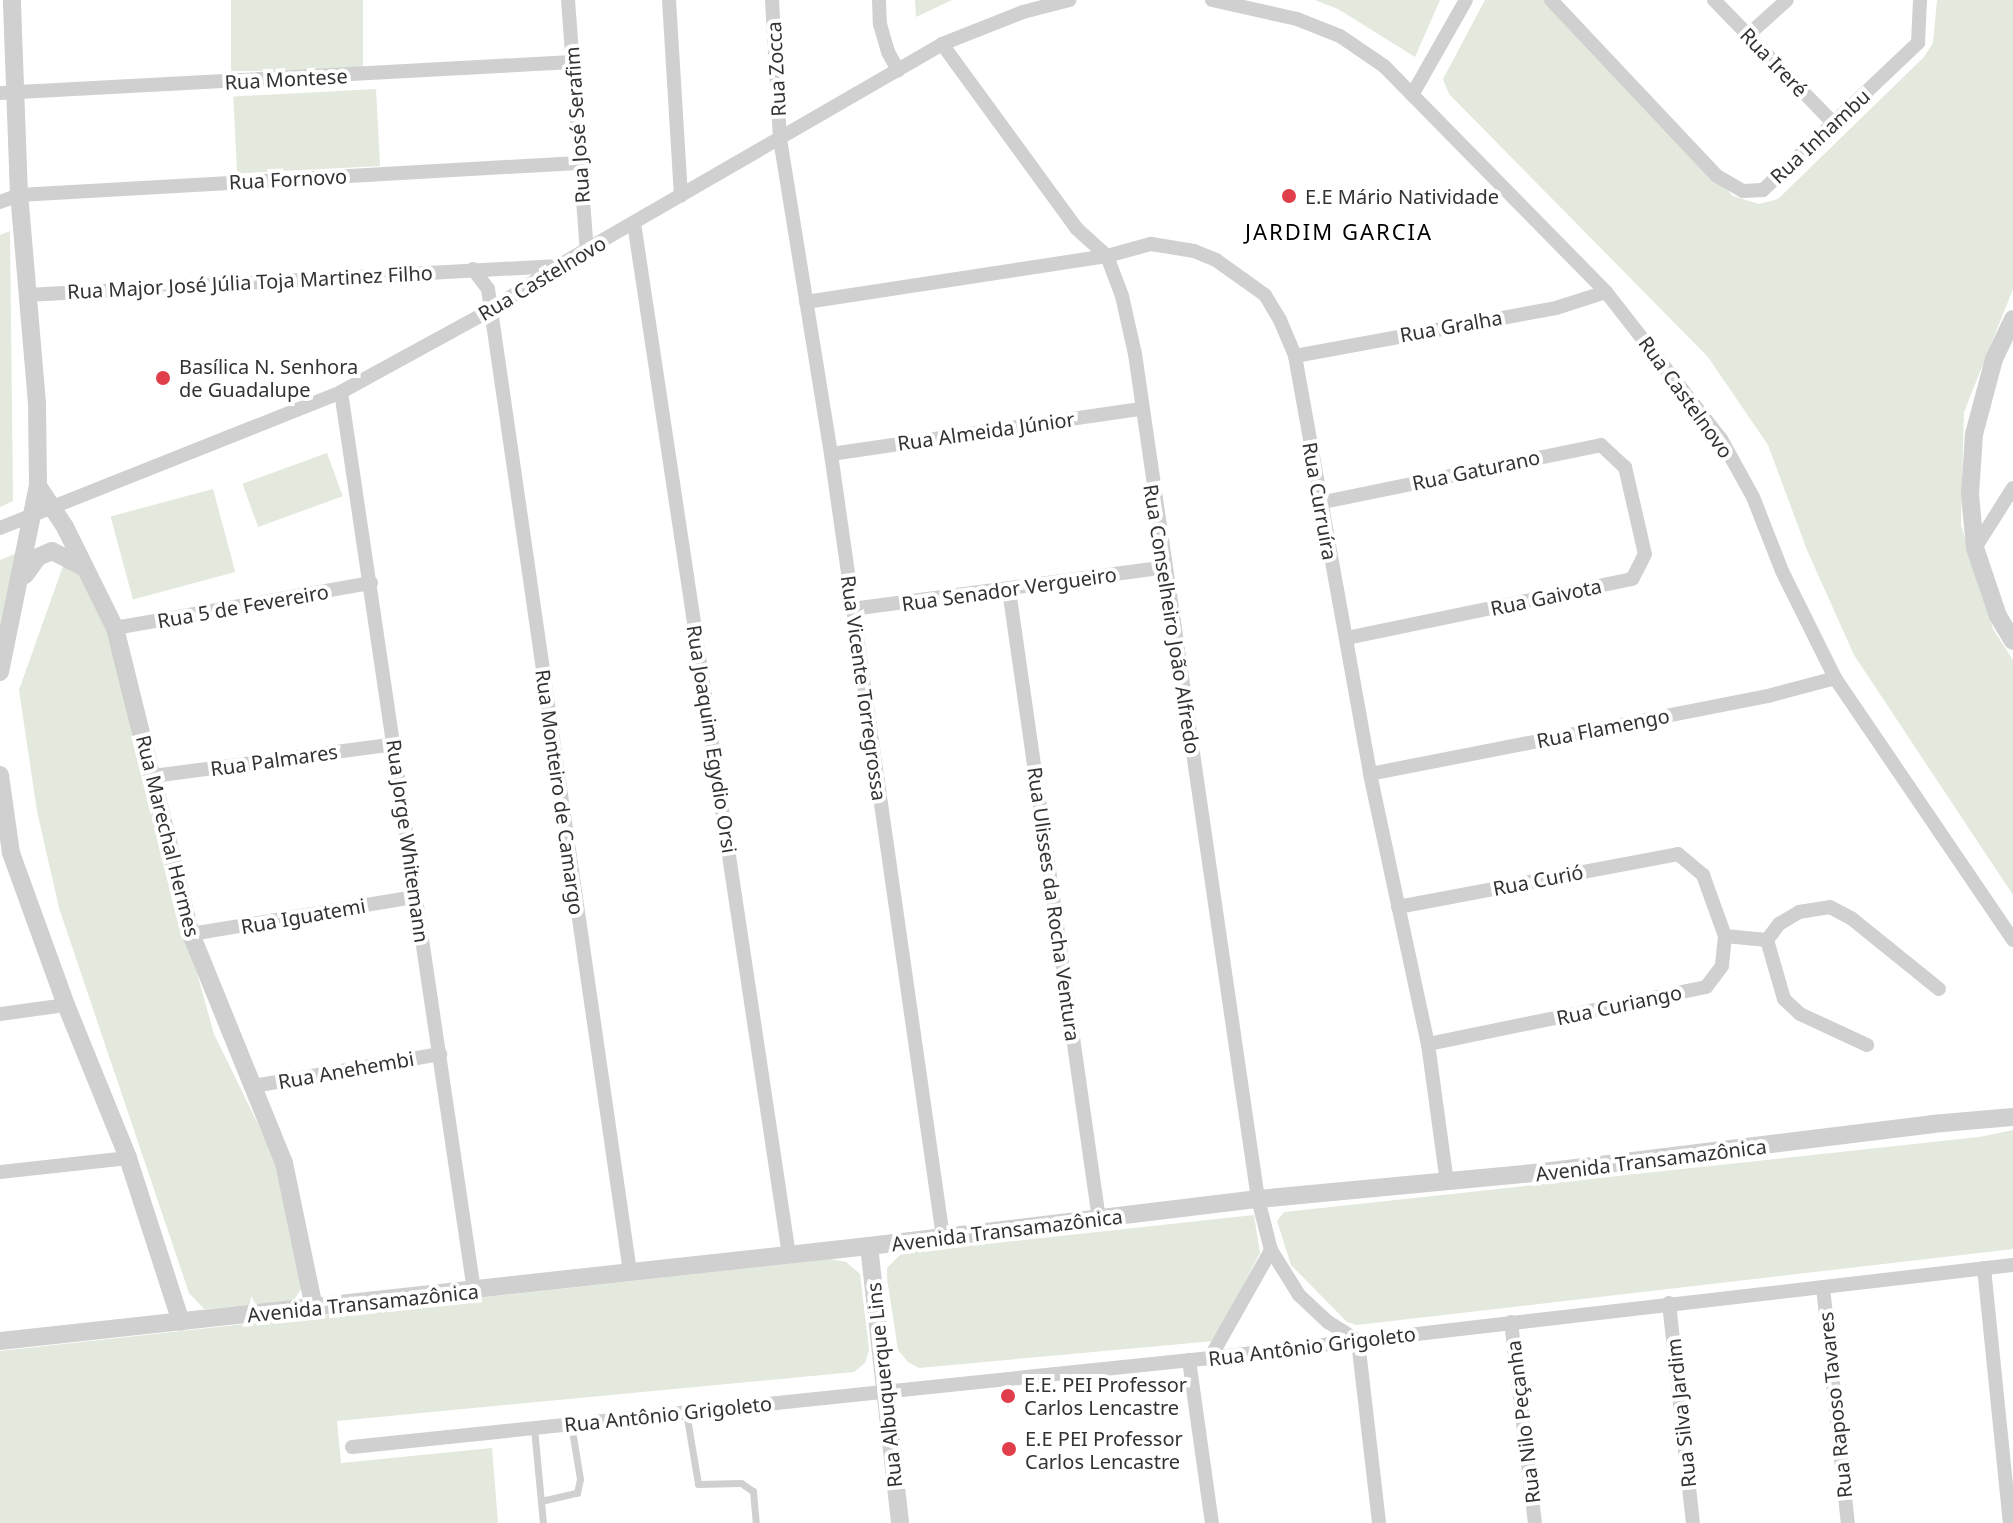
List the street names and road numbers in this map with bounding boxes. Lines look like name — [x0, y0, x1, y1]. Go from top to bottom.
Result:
street label: Rua Zocca — [762, 21, 790, 117]
street label: Rua Ireré — [1735, 23, 1813, 101]
street label: Rua José Serafim — [560, 46, 594, 204]
street label: Rua Montese — [224, 64, 348, 94]
street label: Rua Inhambu — [1765, 84, 1875, 188]
street label: Rua Fornovo — [228, 164, 348, 194]
street label: Rua Castelnovo — [474, 230, 610, 326]
street label: Rua Major José Júlia Toja Martinez Filho — [67, 260, 433, 304]
street label: Rua Gralha — [1398, 305, 1504, 347]
street label: Rua Castelnovo — [1634, 331, 1738, 463]
street label: Rua Almeida Júnior — [896, 407, 1076, 455]
street label: Rua Curruíra — [1298, 440, 1342, 562]
street label: Rua Gaturano — [1410, 445, 1542, 495]
street label: Rua Conselheiro João Alfredo — [1139, 482, 1205, 756]
street label: Rua Senador Vergueiro — [900, 562, 1118, 616]
street label: Rua Vicente Torregrossa — [836, 574, 892, 802]
street label: Rua Gaivota — [1488, 574, 1604, 620]
street label: Rua 5 de Fevereiro — [155, 579, 331, 633]
street label: Rua Joaquim Egydio Orsi — [682, 623, 742, 855]
street label: Rua Monteiro de Camargo — [531, 668, 589, 916]
street label: Rua Flamengo — [1535, 703, 1671, 753]
street label: Rua Marechal Hermes — [131, 733, 205, 939]
street label: Rua Jorge Whitemann — [382, 738, 434, 944]
street label: Rua Palmares — [209, 739, 339, 781]
street label: Rua Ulisses da Rocha Ventura — [1023, 765, 1085, 1043]
street label: Rua Curió — [1491, 859, 1585, 901]
street label: Rua Iguatemi — [239, 893, 367, 939]
street label: Rua Curiango — [1554, 980, 1684, 1030]
street label: Rua Anehembi — [276, 1046, 416, 1094]
street label: Avenida Transamazônica — [1534, 1134, 1768, 1186]
street label: Avenida Transamazônica — [890, 1204, 1124, 1256]
street label: Avenida Transamazônica — [246, 1279, 480, 1327]
street label: Rua Albuquerque Lins — [861, 1281, 907, 1489]
street label: Rua Raposo Tavares — [1813, 1311, 1857, 1499]
street label: Rua Antônio Grigoleto — [1207, 1321, 1417, 1371]
street label: Rua Silva Jardim — [1661, 1337, 1701, 1489]
street label: Rua Nilo Peçanha — [1501, 1339, 1545, 1505]
street label: Rua Antônio Grigoleto — [563, 1391, 773, 1437]

